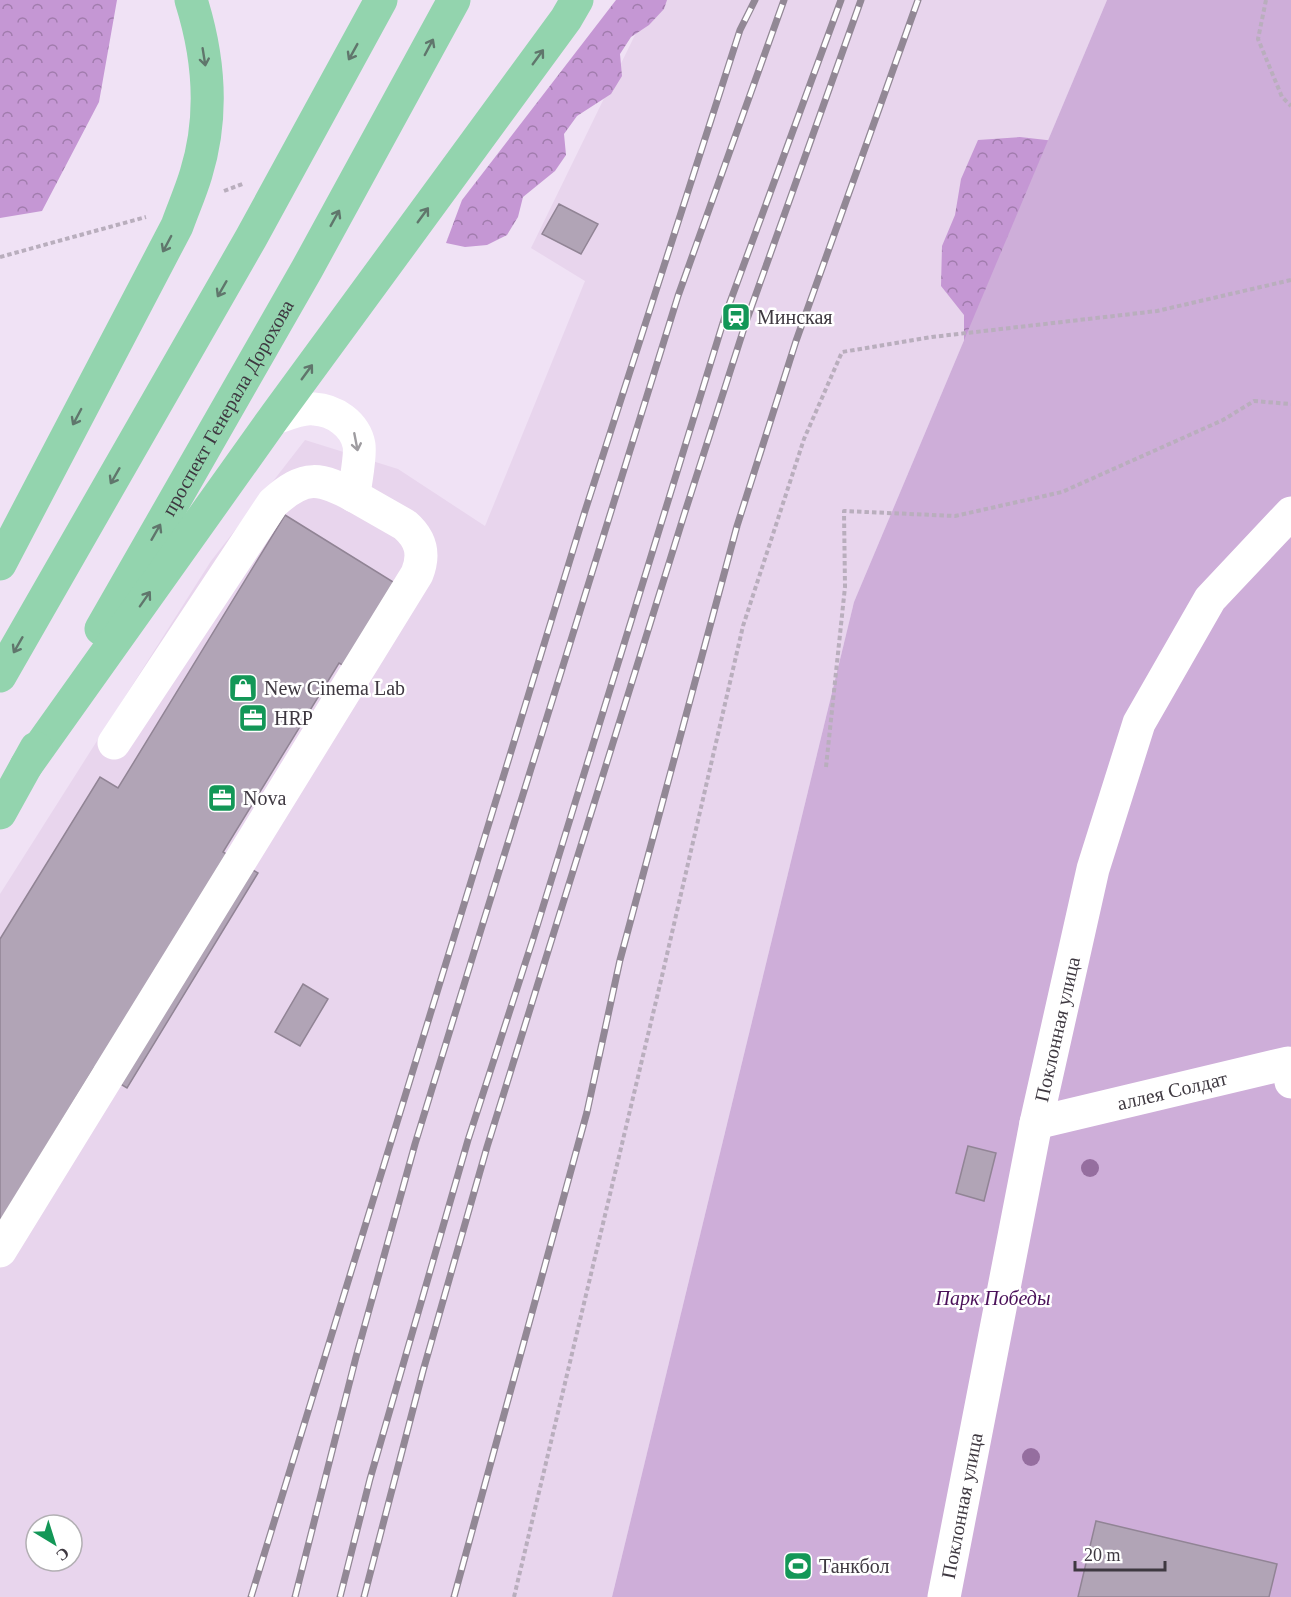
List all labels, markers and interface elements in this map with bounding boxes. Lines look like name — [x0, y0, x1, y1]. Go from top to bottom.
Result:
one-way arrow — [424, 39, 435, 57]
one-way arrow — [347, 42, 358, 60]
one-way arrow — [199, 46, 210, 66]
one-way arrow — [532, 50, 544, 66]
one-way arrow — [417, 207, 429, 223]
one-way arrow — [329, 210, 341, 227]
one-way arrow — [161, 235, 172, 253]
one-way arrow — [216, 280, 228, 297]
street label: проспект Генерала Дорохова — [157, 296, 298, 519]
station icon: Минская — [720, 301, 752, 333]
place label: Минская — [757, 306, 833, 328]
one-way arrow — [301, 364, 314, 380]
one-way arrow — [71, 408, 82, 426]
one-way arrow — [351, 431, 362, 451]
one-way arrow — [109, 467, 121, 484]
one-way arrow — [151, 524, 163, 541]
one-way arrow — [139, 591, 151, 607]
one-way arrow — [12, 636, 24, 653]
shop icon: New Cinema Lab — [227, 672, 259, 704]
place label: New Cinema Lab — [264, 677, 405, 699]
office icon: HRP — [237, 702, 269, 734]
place label: HRP — [274, 707, 313, 729]
office icon: Nova — [206, 782, 238, 814]
place label: Nova — [243, 787, 286, 809]
street label: Поклонная улица — [1030, 954, 1084, 1104]
street label: аллея Солдат — [1115, 1067, 1230, 1114]
park label: Парк Победы — [934, 1287, 1051, 1310]
street label: Поклонная улица — [937, 1431, 987, 1580]
north arrow — [24, 1513, 84, 1573]
scale bar — [1075, 1534, 1165, 1572]
text: С — [53, 1544, 73, 1565]
text: 20 m — [1084, 1545, 1121, 1565]
sports icon: Танкбол — [782, 1550, 814, 1582]
place label: Танкбол — [819, 1555, 889, 1577]

